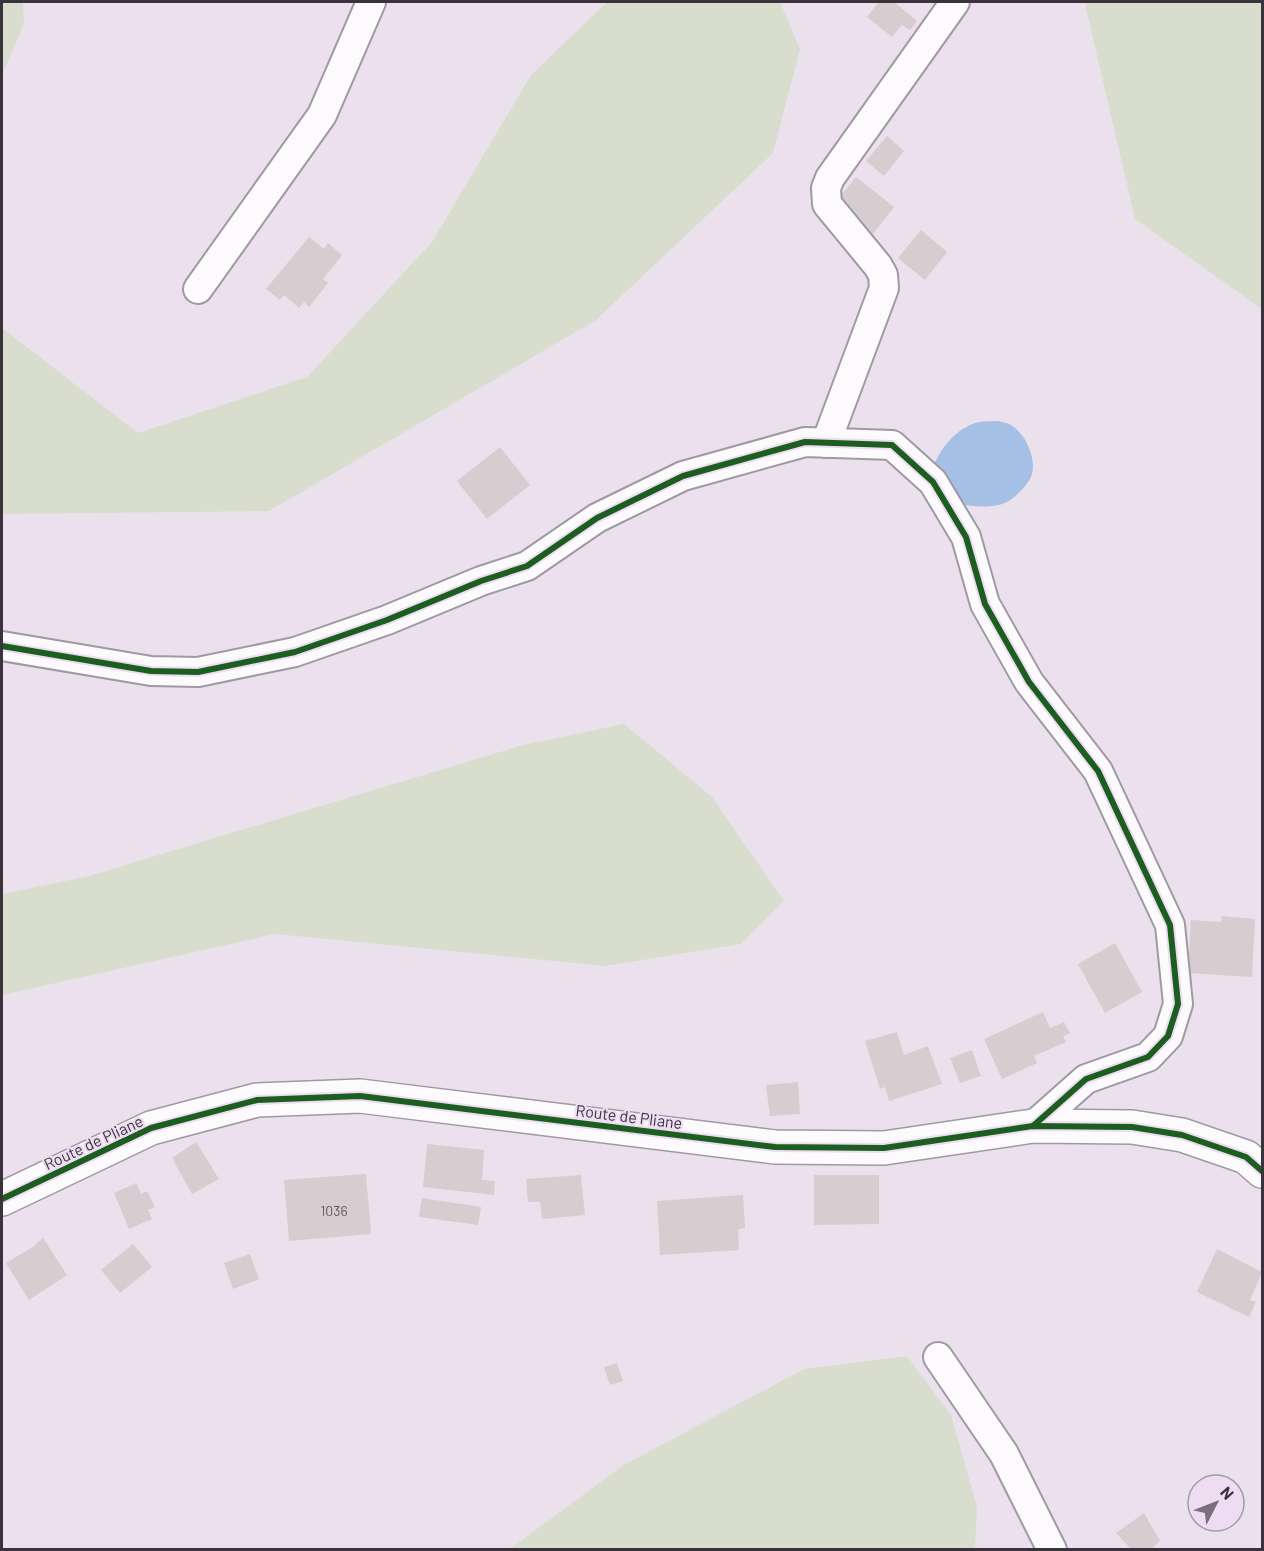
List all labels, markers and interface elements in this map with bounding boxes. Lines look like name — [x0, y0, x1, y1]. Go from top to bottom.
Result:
street label: Route de Pliane — [575, 1100, 683, 1132]
street label: Route de Pliane — [40, 1111, 146, 1173]
house number: 1036 — [320, 1202, 348, 1219]
north arrow — [1186, 1473, 1246, 1533]
text: N — [1217, 1482, 1238, 1503]

